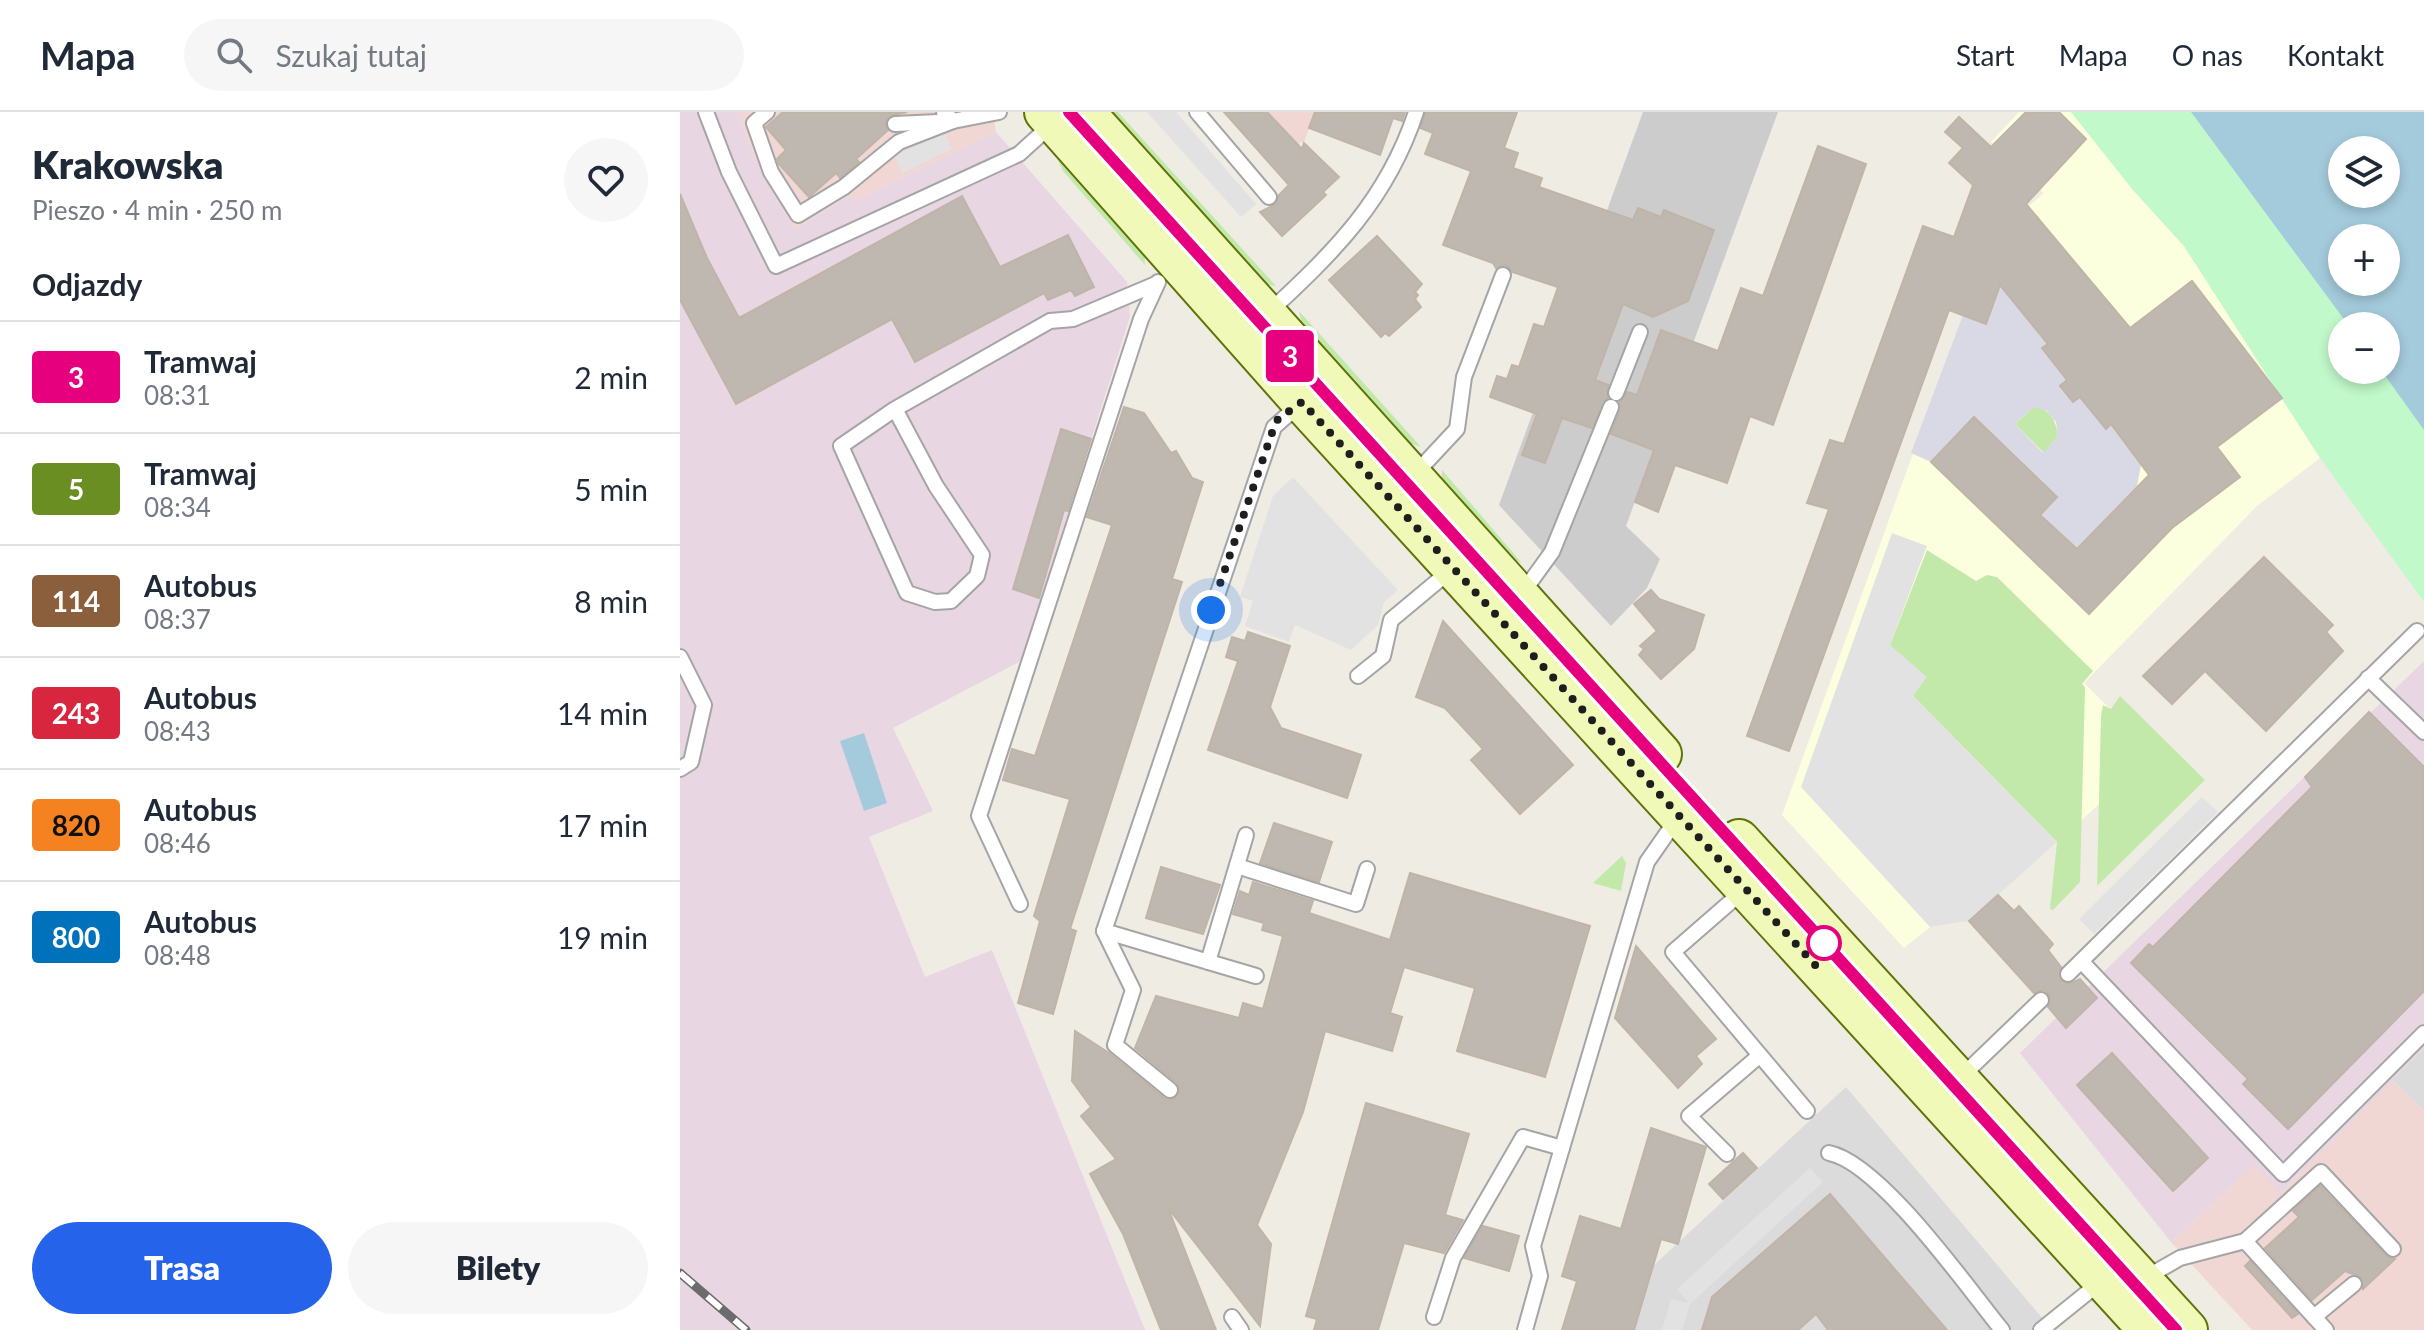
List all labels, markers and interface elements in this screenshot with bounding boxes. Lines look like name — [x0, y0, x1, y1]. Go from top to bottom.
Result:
search box — [184, 19, 744, 91]
text: Mapa — [40, 32, 136, 78]
icon: search — [212, 33, 256, 77]
text: Szukaj tutaj — [276, 37, 427, 73]
text: Start — [1956, 38, 2015, 72]
text: Mapa — [2059, 38, 2128, 72]
text: O nas — [2172, 38, 2243, 72]
text: Kontakt — [2287, 38, 2384, 72]
map controls — [2328, 136, 2400, 384]
button: layers — [2328, 136, 2400, 208]
button: heart — [564, 138, 648, 222]
text: Krakowska — [32, 141, 223, 187]
text: Pieszo · 4 min · 250 m — [32, 194, 282, 226]
button: + — [2328, 224, 2400, 296]
text: Odjazdy — [32, 266, 142, 302]
button: − — [2328, 312, 2400, 384]
line badge: 3 — [1264, 330, 1316, 382]
text: 3 — [1282, 339, 1298, 373]
text: Tramwaj — [144, 343, 257, 379]
text: 2 min — [574, 359, 648, 395]
text: 3 — [68, 360, 84, 394]
text: 08:31 — [144, 379, 211, 411]
text: Tramwaj — [144, 455, 257, 491]
text: 5 min — [574, 471, 648, 507]
text: 5 — [68, 472, 84, 506]
text: 08:34 — [144, 491, 211, 523]
text: Autobus — [144, 567, 257, 603]
text: 8 min — [574, 583, 648, 619]
text: 114 — [52, 584, 100, 618]
your location — [1191, 590, 1231, 630]
text: 08:37 — [144, 603, 211, 635]
text: Autobus — [144, 679, 257, 715]
text: 14 min — [557, 695, 648, 731]
text: 243 — [52, 696, 100, 730]
text: 08:43 — [144, 715, 211, 747]
text: Autobus — [144, 791, 257, 827]
text: 17 min — [557, 807, 648, 843]
text: 820 — [52, 808, 100, 842]
text: 08:46 — [144, 827, 211, 859]
text: Autobus — [144, 903, 257, 939]
text: 19 min — [557, 919, 648, 955]
text: 800 — [52, 920, 100, 954]
unlabelled marker — [1807, 926, 1841, 960]
text: 08:48 — [144, 939, 211, 971]
button: Trasa — [32, 1222, 332, 1314]
button: Bilety — [348, 1222, 648, 1314]

